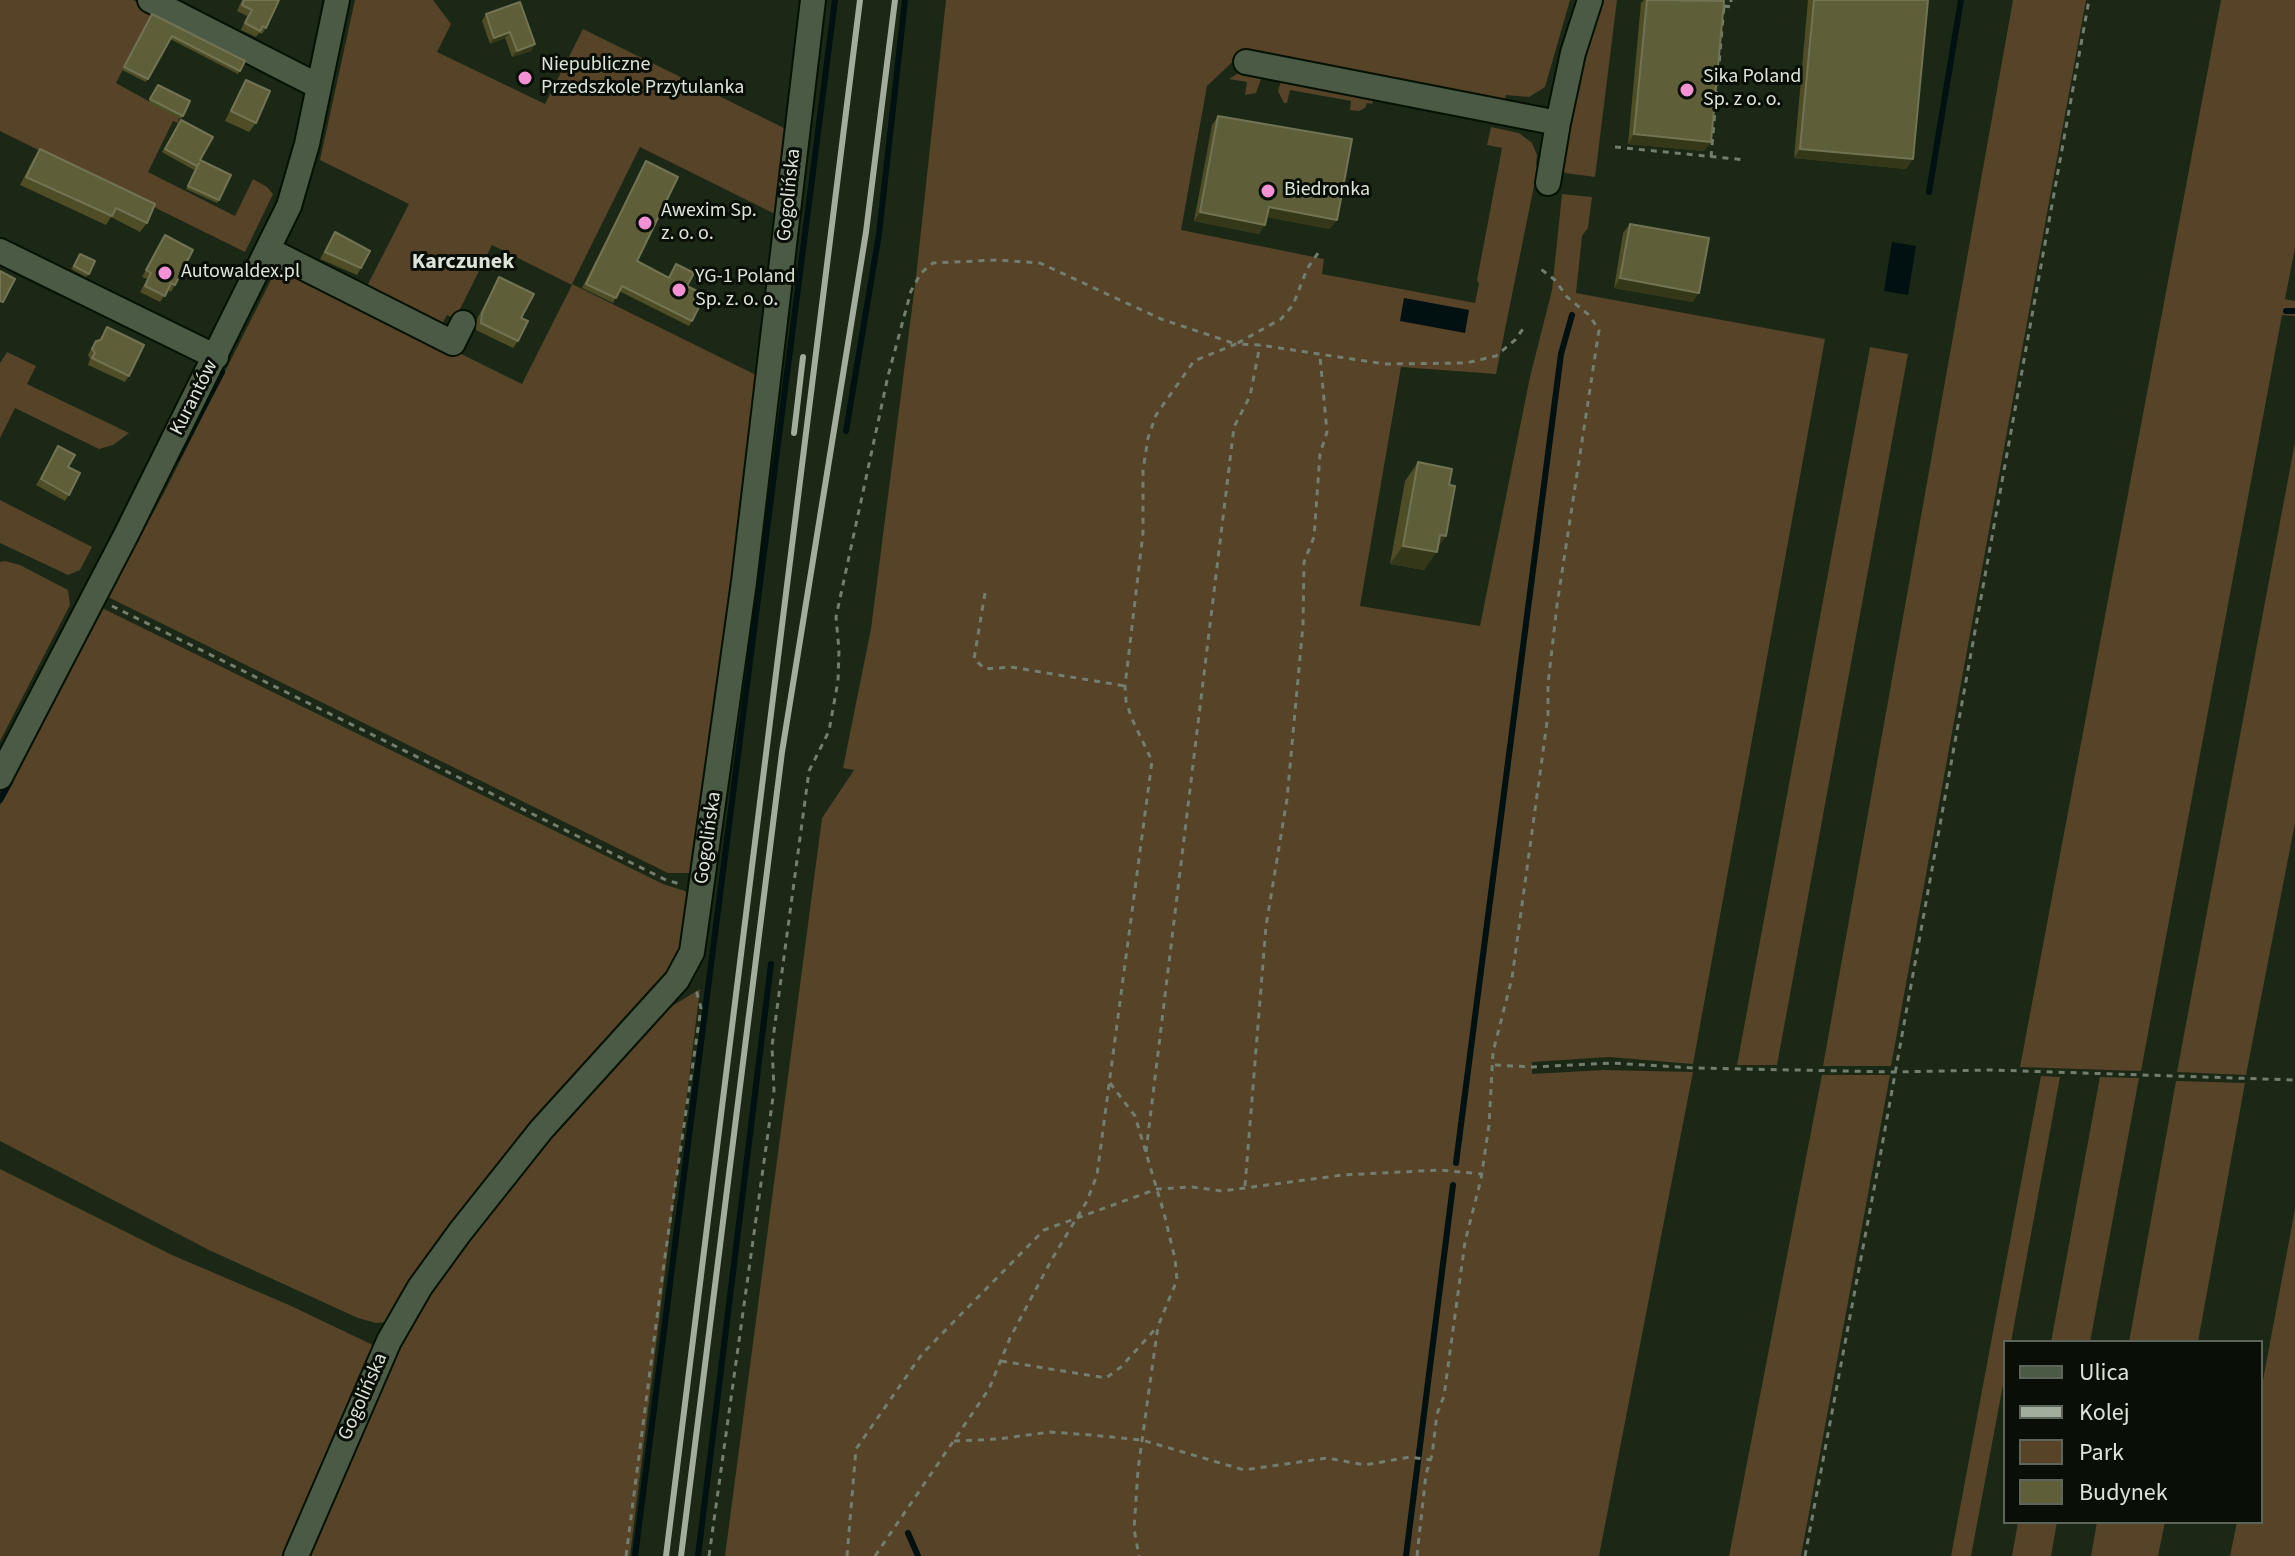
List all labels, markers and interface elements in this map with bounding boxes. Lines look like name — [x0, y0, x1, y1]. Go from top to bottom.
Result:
place label: Niepubliczne Przedszkole Przytulanka — [541, 54, 744, 101]
place label: Sika Poland Sp. z o. o. — [1703, 66, 1801, 113]
marker: Niepubliczne Przedszkole Przytulanka — [516, 69, 534, 87]
marker: Sika Poland Sp. z o. o. — [1678, 81, 1696, 99]
street label: Gogolińska — [773, 148, 807, 242]
place label: Biedronka — [1284, 179, 1370, 203]
marker: Biedronka — [1259, 182, 1277, 200]
place label: Awexim Sp. z. o. o. — [661, 200, 757, 247]
marker: Awexim Sp. z. o. o. — [636, 214, 654, 232]
district label: Karczunek — [412, 250, 514, 276]
place label: Autowaldex.pl — [181, 261, 300, 285]
marker: Autowaldex.pl — [156, 264, 174, 282]
place label: YG-1 Poland Sp. z. o. o. — [695, 266, 796, 313]
marker: YG-1 Poland Sp. z. o. o. — [670, 281, 688, 299]
street label: Kurantów — [166, 356, 224, 440]
street label: Gogolińska — [691, 790, 727, 886]
legend — [2003, 1340, 2263, 1524]
street label: Gogolińska — [334, 1350, 394, 1444]
text: Ulica — [2079, 1355, 2129, 1390]
text: Kolej — [2079, 1395, 2130, 1430]
text: Park — [2079, 1435, 2124, 1470]
text: Budynek — [2079, 1475, 2168, 1510]

